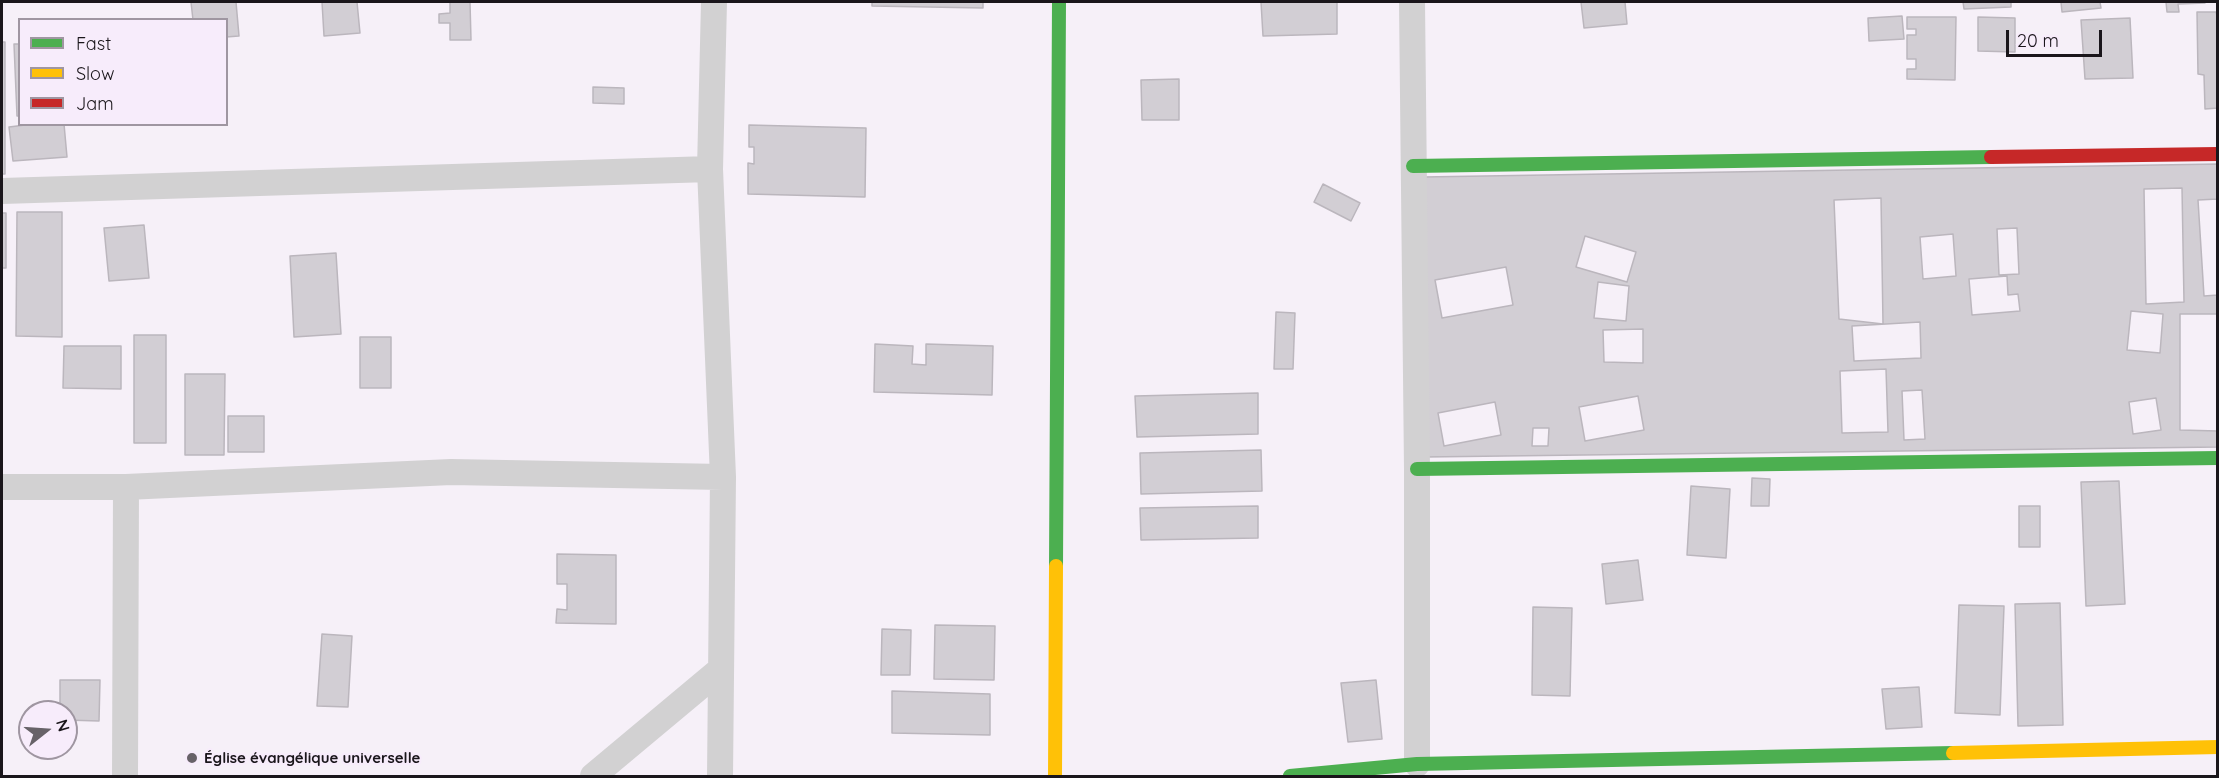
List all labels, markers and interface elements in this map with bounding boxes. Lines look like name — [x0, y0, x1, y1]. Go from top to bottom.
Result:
legend — [18, 18, 228, 126]
scale bar — [2009, 18, 2105, 56]
text: 20 m — [2017, 29, 2059, 52]
text: Fast — [76, 32, 111, 55]
text: Slow — [76, 62, 114, 85]
text: Jam — [76, 92, 114, 115]
north arrow — [18, 700, 78, 760]
text: N — [52, 717, 75, 734]
place label: Église évangélique universelle — [204, 749, 420, 767]
marker: Église évangélique universelle — [185, 751, 199, 765]

